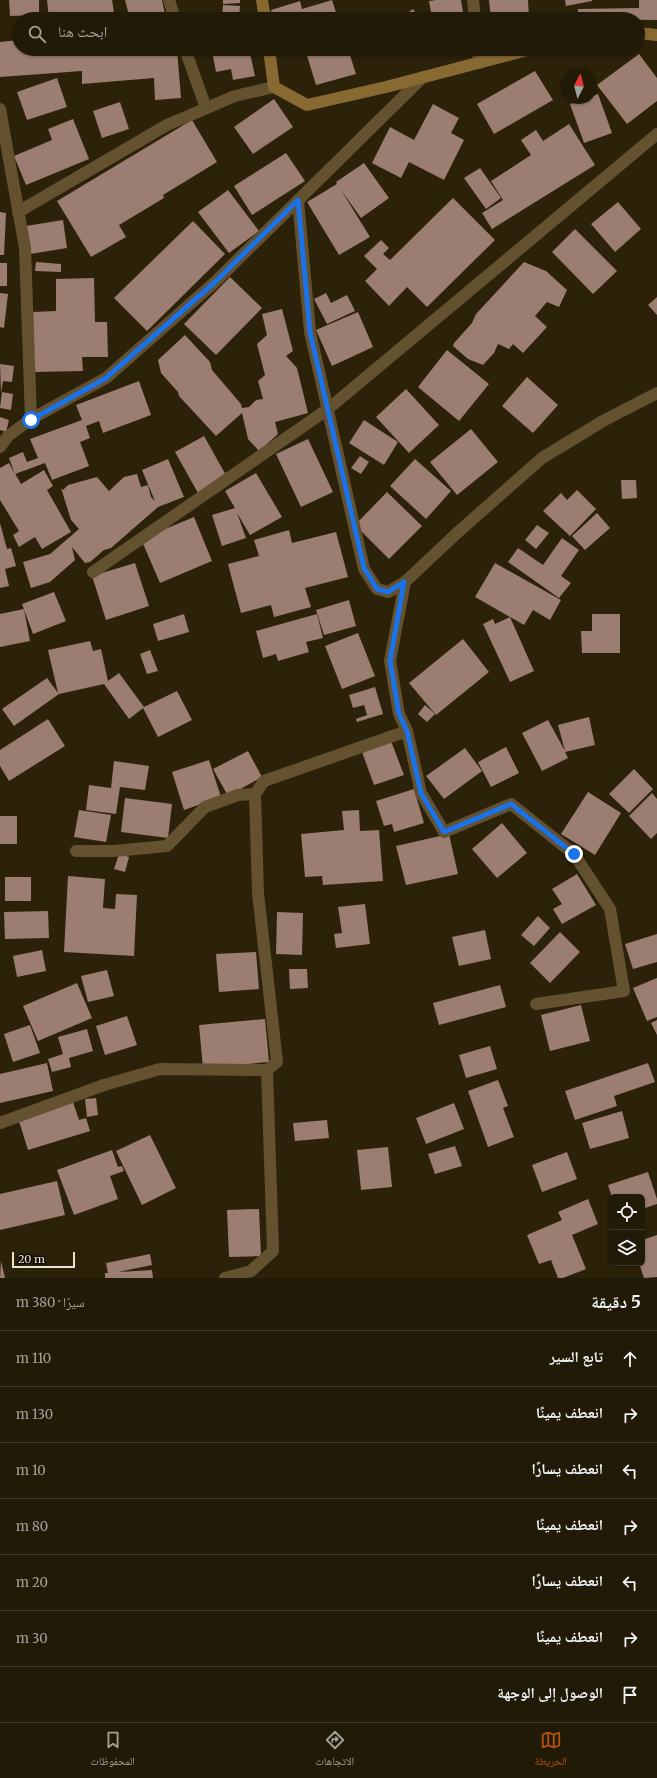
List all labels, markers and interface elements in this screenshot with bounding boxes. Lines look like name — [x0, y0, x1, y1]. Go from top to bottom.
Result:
search box — [12, 12, 645, 56]
text: ابحث هنا — [58, 22, 107, 41]
icon: search — [26, 23, 48, 45]
north arrow — [561, 68, 597, 104]
route start — [22, 411, 40, 429]
route end — [565, 845, 583, 863]
map controls — [609, 1194, 645, 1266]
button: locate — [609, 1194, 645, 1230]
button: layers — [609, 1230, 645, 1266]
scale bar — [12, 1250, 75, 1269]
text: 20 m — [18, 1252, 45, 1266]
text: 5 دقيقة — [591, 1291, 641, 1313]
text: سيرًا · 380 m — [16, 1294, 85, 1311]
text: تابع السير — [549, 1347, 603, 1366]
icon: ahead — [619, 1348, 641, 1370]
text: 110 m — [16, 1350, 51, 1367]
text: انعطف يمينًا — [536, 1403, 603, 1422]
icon: right — [619, 1404, 641, 1426]
text: 130 m — [16, 1406, 53, 1423]
text: انعطف يسارًا — [531, 1459, 603, 1478]
icon: left — [619, 1460, 641, 1482]
text: 10 m — [16, 1462, 46, 1479]
text: انعطف يمينًا — [536, 1515, 603, 1534]
icon: right — [619, 1516, 641, 1538]
text: 80 m — [16, 1518, 48, 1535]
text: انعطف يسارًا — [531, 1571, 603, 1590]
icon: left — [619, 1572, 641, 1594]
text: 20 m — [16, 1574, 48, 1591]
text: انعطف يمينًا — [536, 1627, 603, 1646]
icon: right — [619, 1628, 641, 1650]
text: 30 m — [16, 1630, 48, 1647]
text: الوصول إلى الوجهة — [497, 1683, 603, 1702]
icon: arrive — [619, 1684, 641, 1706]
tab: المحفوظات — [90, 1729, 135, 1772]
tab: الاتجاهات — [315, 1729, 354, 1772]
tab: الخريطة — [534, 1729, 567, 1772]

